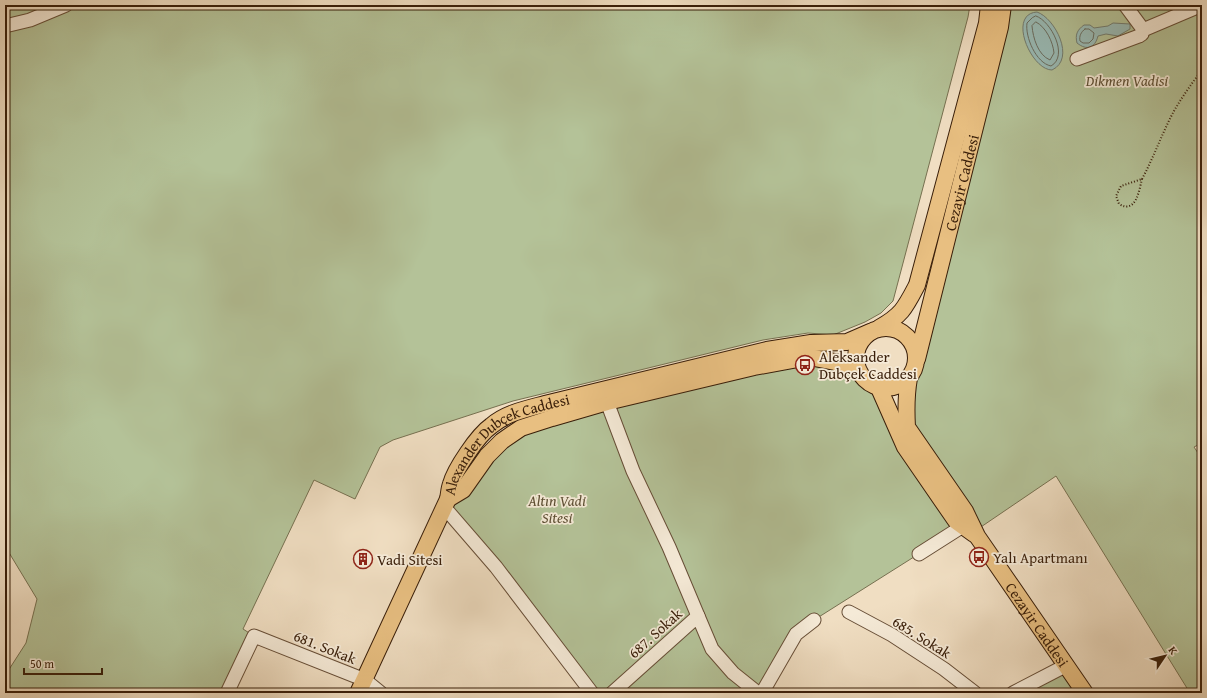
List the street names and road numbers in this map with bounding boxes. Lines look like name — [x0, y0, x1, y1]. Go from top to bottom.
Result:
street label: Cezayir Caddesi — [939, 132, 983, 233]
street label: Alexander Dubçek Caddesi — [438, 388, 572, 497]
street label: Cezayir Caddesi — [1001, 578, 1074, 671]
street label: 687. Sokak — [623, 603, 687, 663]
street label: 685. Sokak — [888, 611, 956, 664]
street label: 681. Sokak — [291, 625, 360, 669]

